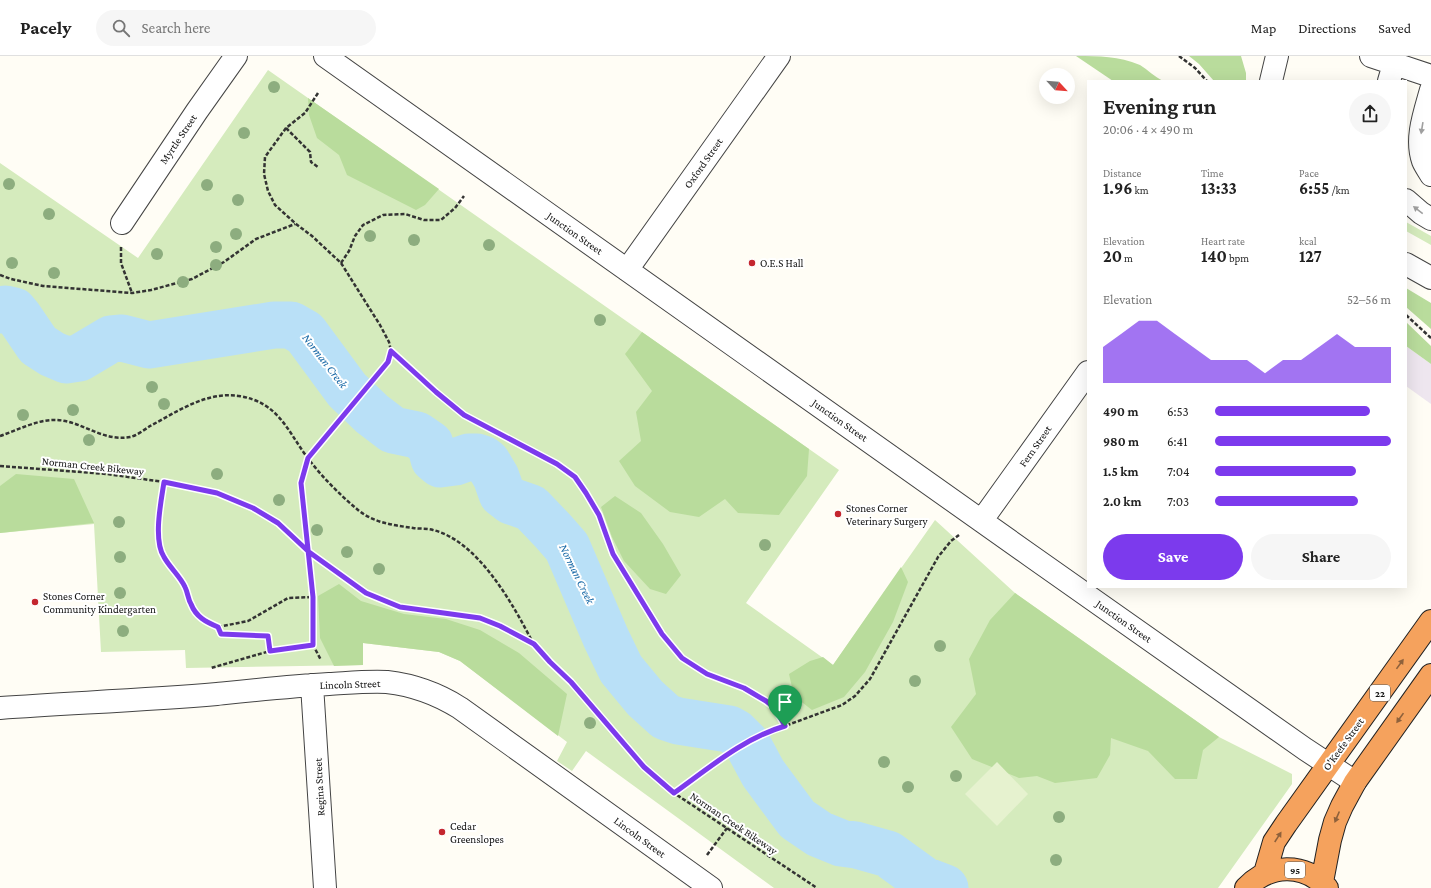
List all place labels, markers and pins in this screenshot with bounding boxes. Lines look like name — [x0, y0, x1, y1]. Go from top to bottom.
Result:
place label: O.E.S Hall — [760, 257, 804, 269]
marker: O.E.S Hall — [747, 258, 757, 268]
place label: Stones Corner Veterinary Surgery — [846, 502, 929, 528]
marker: Stones Corner Veterinary Surgery — [833, 509, 843, 519]
place label: Stones Corner Community Kindergarten — [43, 590, 156, 616]
marker: Stones Corner Community Kindergarten — [30, 597, 40, 607]
pin — [768, 685, 802, 726]
place label: Cedar Greenslopes — [450, 820, 504, 846]
marker: Cedar Greenslopes — [437, 827, 447, 837]

